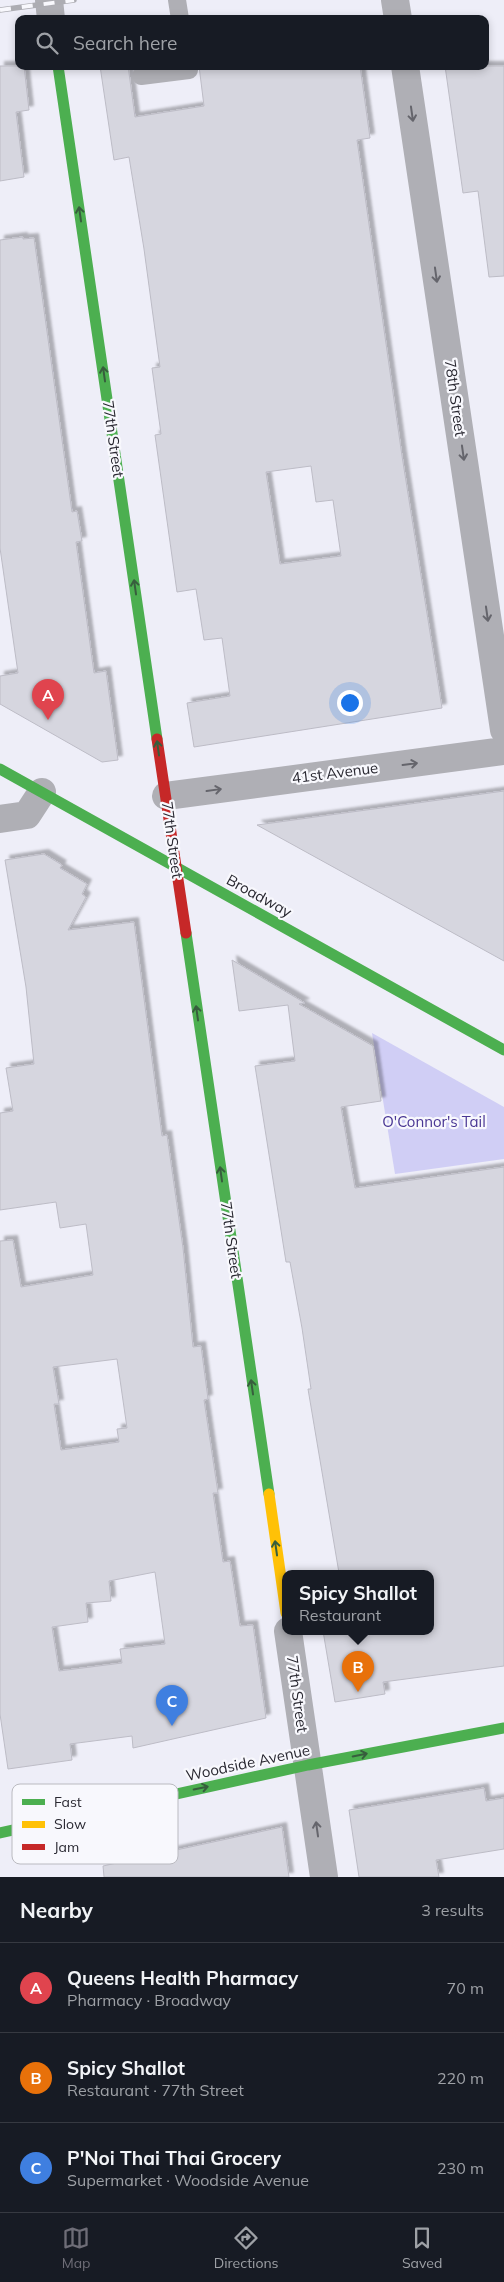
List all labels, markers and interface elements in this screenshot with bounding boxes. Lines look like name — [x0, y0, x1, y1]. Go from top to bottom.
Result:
search box — [15, 15, 489, 70]
icon: search — [33, 29, 61, 57]
text: Search here — [73, 31, 177, 55]
one-way arrow — [408, 106, 418, 122]
one-way arrow — [75, 206, 85, 222]
one-way arrow — [432, 267, 442, 283]
street label: 78th Street — [441, 358, 470, 438]
one-way arrow — [98, 367, 108, 383]
street label: 77th Street — [99, 399, 128, 479]
one-way arrow — [458, 445, 468, 461]
one-way arrow — [130, 579, 140, 595]
one-way arrow — [482, 606, 492, 622]
pin: A — [32, 679, 64, 720]
your location — [337, 690, 363, 716]
one-way arrow — [153, 740, 163, 756]
street label: 41st Avenue — [291, 758, 379, 787]
one-way arrow — [401, 758, 417, 768]
one-way arrow — [206, 784, 222, 794]
street label: 77th Street — [158, 800, 187, 880]
street label: Broadway — [223, 870, 295, 921]
one-way arrow — [192, 1006, 202, 1022]
park label: O'Connor's Tail — [382, 1112, 486, 1131]
one-way arrow — [216, 1166, 226, 1182]
street label: 77th Street — [217, 1200, 246, 1280]
one-way arrow — [247, 1379, 257, 1395]
one-way arrow — [271, 1540, 281, 1556]
popup — [282, 1570, 434, 1635]
text: Spicy Shallot — [299, 1581, 417, 1605]
text: Restaurant — [299, 1605, 381, 1625]
pin: B — [342, 1651, 374, 1692]
street label: 77th Street — [283, 1654, 312, 1734]
pin: C — [156, 1685, 188, 1726]
street label: Woodside Avenue — [184, 1740, 312, 1785]
one-way arrow — [352, 1749, 368, 1759]
one-way arrow — [193, 1783, 209, 1792]
legend — [12, 1784, 178, 1864]
text: Fast — [54, 1793, 82, 1811]
text: Slow — [54, 1815, 86, 1833]
one-way arrow — [312, 1821, 322, 1837]
text: Jam — [54, 1838, 79, 1856]
text: Nearby — [20, 1897, 93, 1923]
text: 3 results — [421, 1900, 484, 1920]
text: Queens Health Pharmacy — [67, 1966, 298, 1990]
text: A — [30, 1978, 42, 1998]
text: 70 m — [447, 1978, 484, 1998]
text: Pharmacy · Broadway — [67, 1990, 231, 2010]
text: Spicy Shallot — [67, 2056, 185, 2080]
text: B — [30, 2068, 42, 2088]
text: 220 m — [437, 2068, 484, 2088]
text: Restaurant · 77th Street — [67, 2080, 244, 2100]
text: P'Noi Thai Thai Grocery — [67, 2146, 281, 2170]
text: C — [31, 2158, 41, 2178]
text: 230 m — [437, 2158, 484, 2178]
text: Supermarket · Woodside Avenue — [67, 2170, 309, 2190]
tab: Map — [62, 2224, 90, 2272]
tab: Directions — [214, 2224, 279, 2272]
tab: Saved — [402, 2224, 442, 2272]

